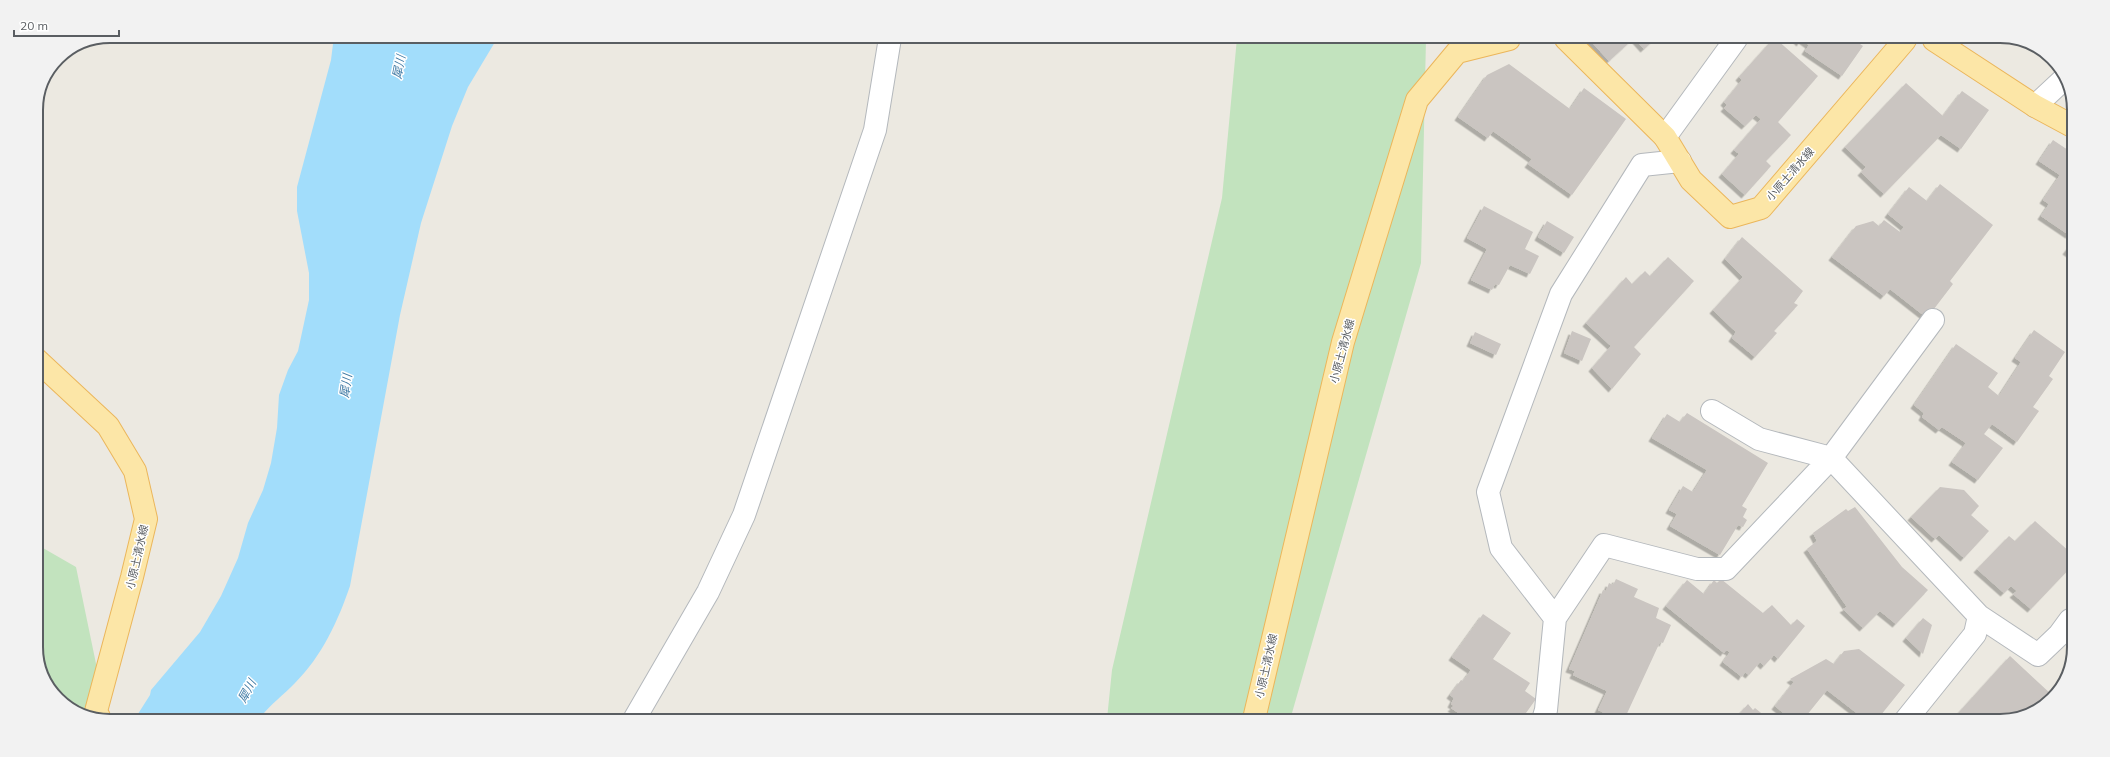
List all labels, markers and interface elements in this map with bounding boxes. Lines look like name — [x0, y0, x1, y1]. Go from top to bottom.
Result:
scale bar — [14, 12, 119, 38]
text: 20 m — [20, 18, 48, 33]
water label: 犀川 — [389, 52, 409, 80]
street label: 小原土清水線 — [1763, 145, 1817, 203]
street label: 小原土清水線 — [1327, 317, 1357, 385]
water label: 犀川 — [336, 371, 355, 399]
street label: 小原土清水線 — [123, 523, 151, 591]
street label: 小原土清水線 — [1252, 632, 1280, 700]
water label: 犀川 — [234, 675, 260, 705]

